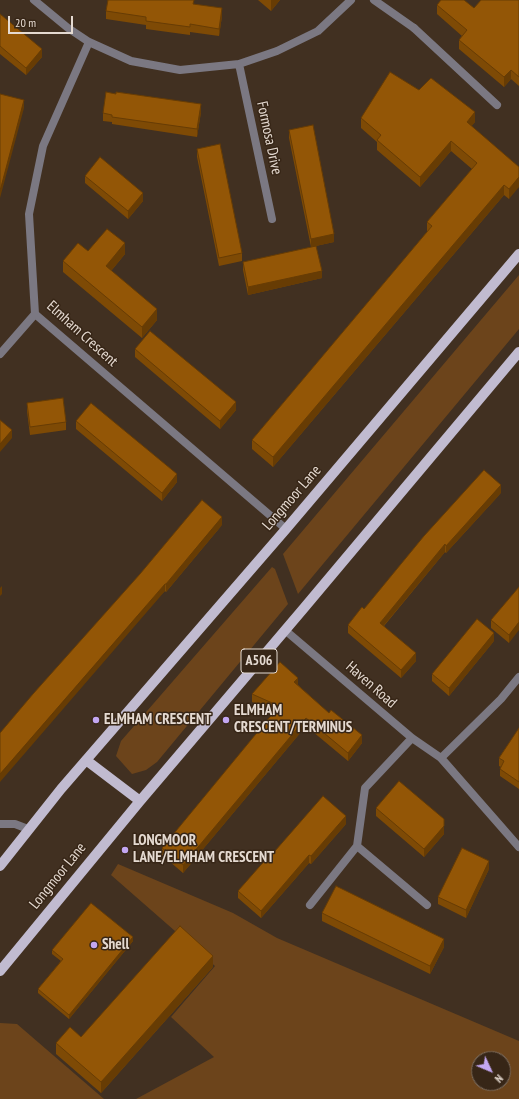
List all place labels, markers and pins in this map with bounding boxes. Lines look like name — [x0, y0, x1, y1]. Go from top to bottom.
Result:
place label: ELMHAM CRESCENT/TERMINUS — [234, 702, 352, 737]
place label: ELMHAM CRESCENT — [104, 711, 211, 729]
marker: ELMHAM CRESCENT — [91, 715, 101, 725]
marker: ELMHAM CRESCENT/TERMINUS — [221, 715, 231, 725]
place label: LONGMOOR LANE/ELMHAM CRESCENT — [133, 832, 274, 867]
marker: LONGMOOR LANE/ELMHAM CRESCENT — [120, 845, 130, 855]
place label: Shell — [102, 936, 129, 954]
marker: Shell — [89, 940, 99, 950]

